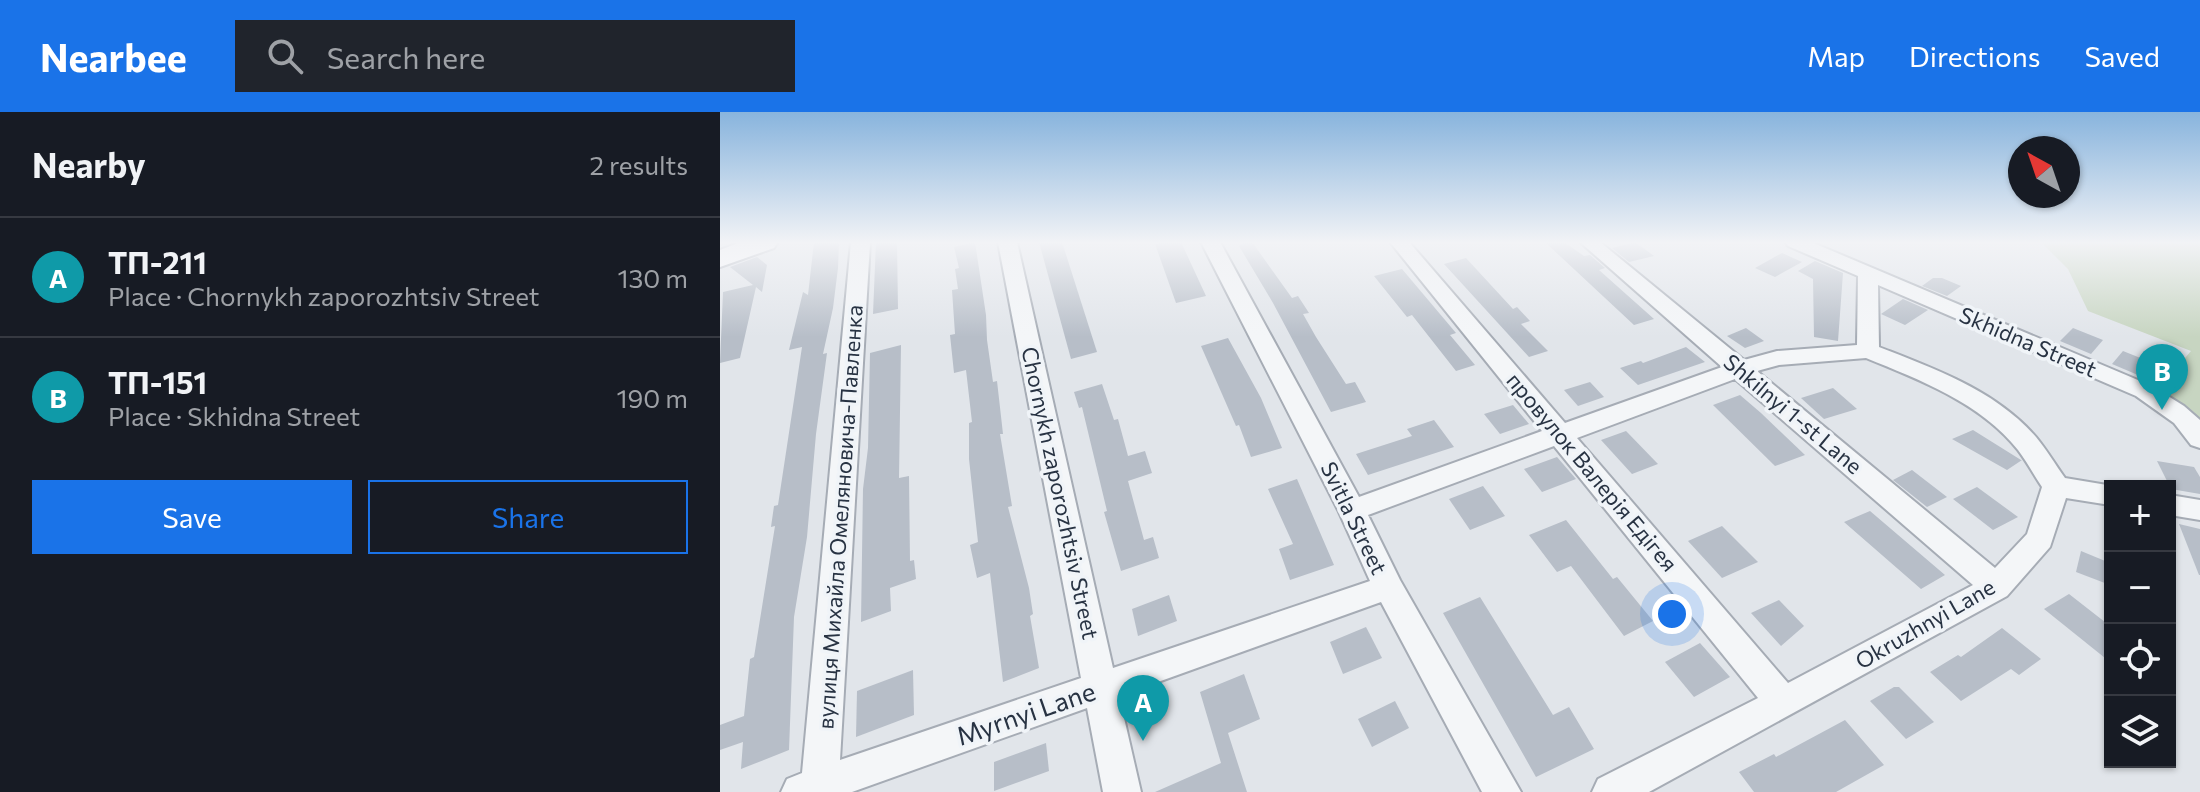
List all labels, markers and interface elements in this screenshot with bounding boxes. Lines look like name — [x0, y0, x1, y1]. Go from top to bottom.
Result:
search box — [235, 20, 795, 92]
text: Nearbee — [40, 33, 187, 80]
icon: search — [263, 34, 307, 78]
text: Search here — [327, 38, 485, 75]
text: Map — [1807, 39, 1865, 73]
text: Directions — [1909, 39, 2040, 73]
text: Saved — [2084, 39, 2160, 73]
north arrow — [2008, 136, 2080, 208]
text: Nearby — [32, 143, 146, 185]
text: 2 results — [590, 149, 688, 180]
text: ТП-211 — [108, 243, 207, 280]
text: A — [49, 262, 67, 293]
text: 130 m — [617, 262, 688, 293]
text: Place · Chornykh zaporozhtsiv Street — [108, 280, 540, 311]
street label: Skhidna Street — [1956, 301, 2101, 383]
street label: вулиця Михайла Омеляновича-Павленка — [811, 304, 868, 730]
street label: Chornykh zaporozhtsiv Street — [1016, 344, 1105, 642]
pin: B — [2136, 344, 2188, 410]
street label: Shkilnyi 1-st Lane — [1719, 348, 1868, 479]
text: ТП-151 — [108, 363, 207, 400]
street label: провулок Валерія Едігея — [1501, 367, 1683, 577]
text: B — [49, 382, 67, 413]
text: 190 m — [616, 382, 688, 413]
text: Place · Skhidna Street — [108, 400, 360, 431]
street label: Svitla Street — [1316, 457, 1393, 578]
button: Save — [32, 480, 352, 554]
button: Share — [368, 480, 688, 554]
map controls — [2104, 480, 2176, 768]
button: + — [2104, 480, 2176, 552]
button: − — [2104, 552, 2176, 624]
street label: Okruzhnyi Lane — [1850, 573, 1999, 674]
your location — [1652, 594, 1692, 634]
button: locate — [2104, 624, 2176, 696]
street label: Myrnyi Lane — [952, 674, 1099, 751]
pin: A — [1117, 675, 1169, 741]
button: layers — [2104, 696, 2176, 768]

